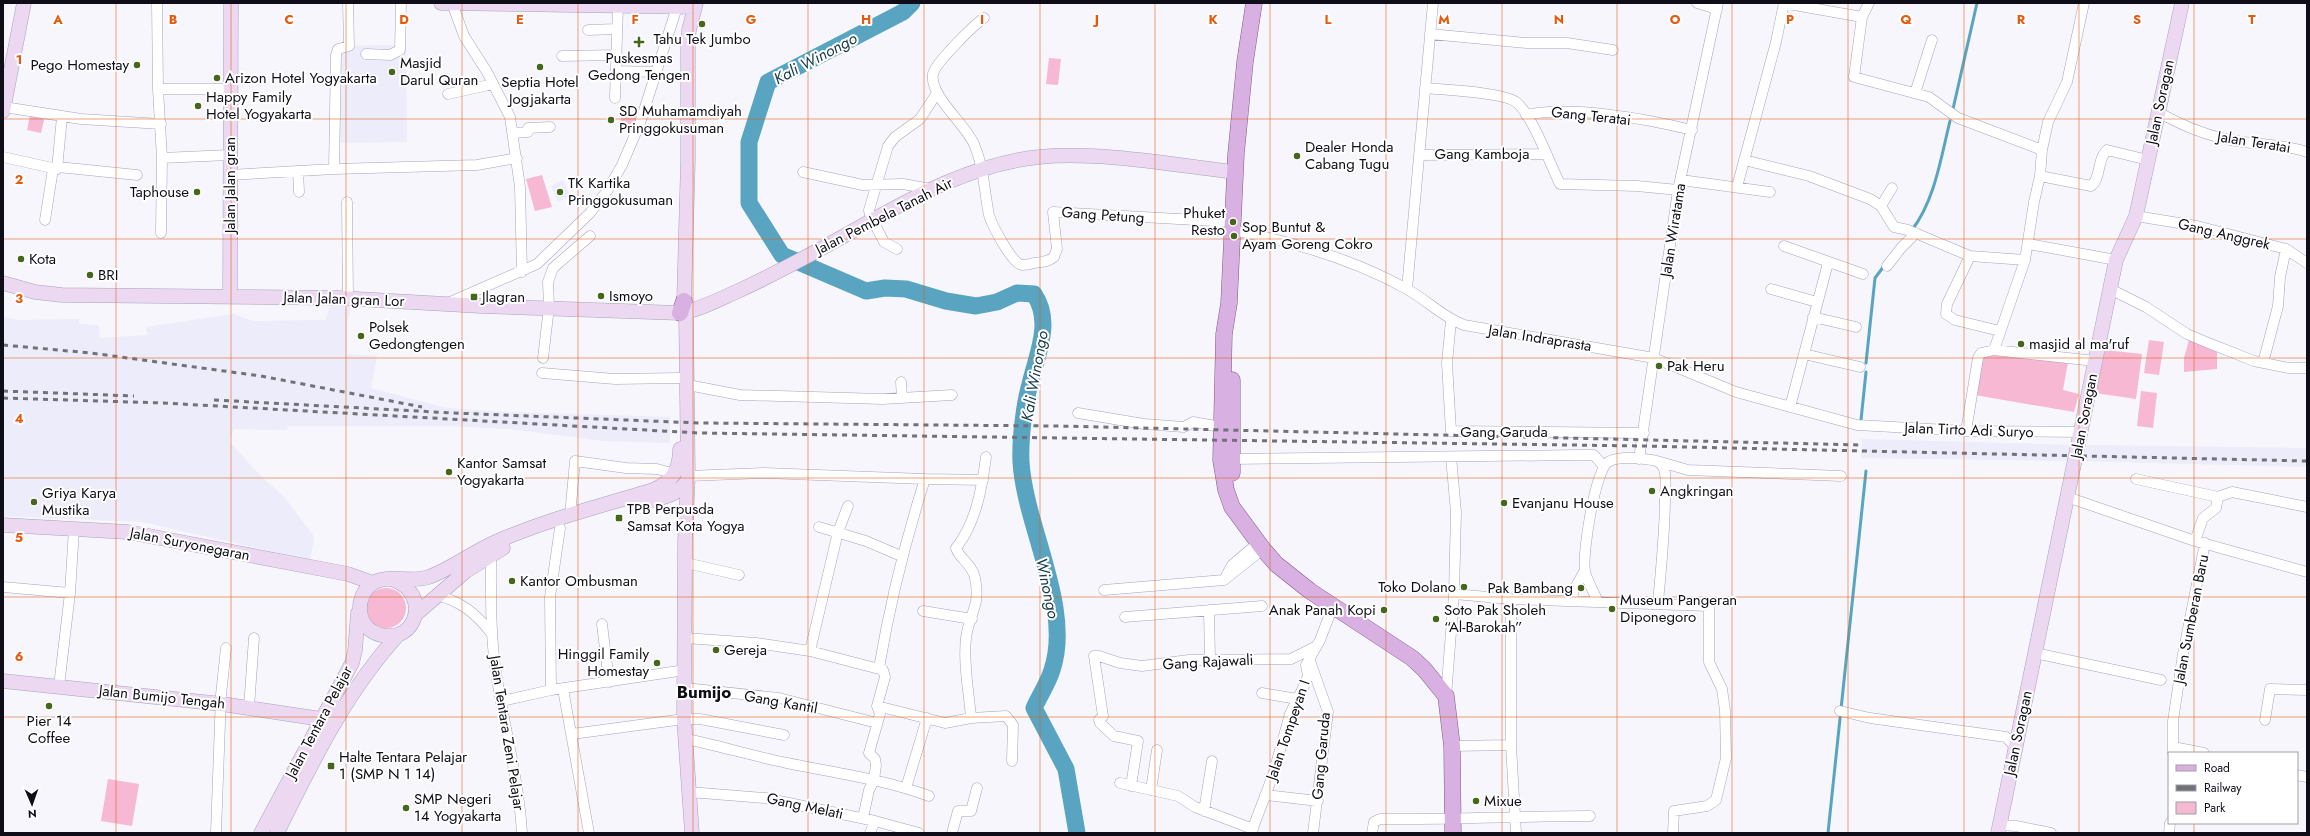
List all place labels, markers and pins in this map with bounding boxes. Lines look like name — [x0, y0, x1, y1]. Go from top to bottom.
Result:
marker: Tahu Tek Jumbo — [697, 19, 707, 29]
place label: Tahu Tek Jumbo — [653, 28, 751, 50]
marker: Puskesmas Gedong Tengen — [633, 36, 645, 48]
place label: Puskesmas Gedong Tengen — [588, 47, 690, 86]
place label: Masjid Darul Quran — [400, 52, 478, 91]
place label: Pego Homestay — [31, 54, 129, 76]
marker: Pego Homestay — [132, 60, 142, 70]
marker: Septia Hotel Jogjakarta — [535, 62, 545, 72]
place label: Arizon Hotel Yogyakarta — [225, 67, 377, 89]
marker: Masjid Darul Quran — [387, 67, 397, 77]
place label: Septia Hotel Jogjakarta — [501, 71, 579, 110]
marker: Arizon Hotel Yogyakarta — [212, 73, 222, 83]
place label: Happy Family Hotel Yogyakarta — [206, 86, 311, 125]
place label: SD Muhamamdiyah Pringgokusuman — [619, 100, 742, 139]
marker: Happy Family Hotel Yogyakarta — [193, 101, 203, 111]
marker: SD Muhamamdiyah Pringgokusuman — [606, 115, 616, 125]
place label: Dealer Honda Cabang Tugu — [1305, 136, 1394, 175]
marker: Dealer Honda Cabang Tugu — [1292, 151, 1302, 161]
place label: TK Kartika Pringgokusuman — [568, 172, 673, 211]
place label: Taphouse — [130, 181, 189, 203]
marker: Taphouse — [192, 187, 202, 197]
marker: TK Kartika Pringgokusuman — [555, 187, 565, 197]
place label: Phuket Resto — [1183, 202, 1225, 241]
place label: Sop Buntut & Ayam Goreng Cokro — [1242, 216, 1373, 255]
marker: Phuket Resto — [1228, 217, 1238, 227]
marker: Sop Buntut & Ayam Goreng Cokro — [1229, 231, 1239, 241]
place label: Kota — [29, 248, 56, 270]
marker: Kota — [16, 254, 26, 264]
place label: BRI — [98, 264, 118, 286]
marker: BRI — [85, 270, 95, 280]
place label: Ismoyo — [609, 285, 653, 307]
place label: Jlagran — [480, 286, 525, 308]
marker: Ismoyo — [596, 291, 606, 301]
marker: Jlagran — [469, 292, 479, 302]
place label: Polsek Gedongtengen — [369, 316, 465, 355]
marker: Polsek Gedongtengen — [356, 331, 366, 341]
place label: masjid al ma'ruf — [2029, 333, 2130, 355]
marker: masjid al ma'ruf — [2016, 339, 2026, 349]
place label: Pak Heru — [1667, 355, 1725, 377]
marker: Pak Heru — [1654, 361, 1664, 371]
place label: Kantor Samsat Yogyakarta — [457, 452, 546, 491]
marker: Kantor Samsat Yogyakarta — [444, 467, 454, 477]
place label: Angkringan — [1660, 480, 1734, 502]
place label: Griya Karya Mustika — [42, 482, 116, 521]
marker: Angkringan — [1647, 486, 1657, 496]
place label: Evanjanu House — [1512, 492, 1614, 514]
marker: Griya Karya Mustika — [29, 497, 39, 507]
place label: TPB Perpusda Samsat Kota Yogya — [627, 498, 745, 537]
marker: Evanjanu House — [1499, 498, 1509, 508]
marker: TPB Perpusda Samsat Kota Yogya — [614, 513, 624, 523]
place label: Kantor Ombusman — [520, 570, 638, 592]
marker: Kantor Ombusman — [507, 576, 517, 586]
place label: Toko Dolano — [1378, 576, 1456, 598]
place label: Pak Bambang — [1487, 577, 1573, 599]
marker: Toko Dolano — [1459, 582, 1469, 592]
marker: Pak Bambang — [1576, 583, 1586, 593]
place label: Museum Pangeran Diponegoro — [1620, 589, 1737, 628]
place label: Anak Panah Kopi — [1269, 599, 1376, 621]
place label: Soto Pak Sholeh “Al-Barokah” — [1444, 599, 1546, 638]
marker: Museum Pangeran Diponegoro — [1607, 604, 1617, 614]
marker: Anak Panah Kopi — [1379, 605, 1389, 615]
marker: Soto Pak Sholeh “Al-Barokah” — [1431, 614, 1441, 624]
place label: Gereja — [724, 639, 767, 661]
place label: Hinggil Family Homestay — [558, 643, 649, 682]
marker: Gereja — [711, 645, 721, 655]
marker: Hinggil Family Homestay — [652, 658, 662, 668]
marker: Pier 14 Coffee — [44, 701, 54, 711]
place label: Pier 14 Coffee — [27, 710, 72, 749]
place label: Halte Tentara Pelajar 1 (SMP N 1 14) — [339, 746, 468, 785]
marker: Halte Tentara Pelajar 1 (SMP N 1 14) — [326, 761, 336, 771]
place label: SMP Negeri 14 Yogyakarta — [414, 788, 501, 827]
place label: Mixue — [1484, 790, 1522, 812]
marker: Mixue — [1471, 796, 1481, 806]
marker: SMP Negeri 14 Yogyakarta — [401, 803, 411, 813]

